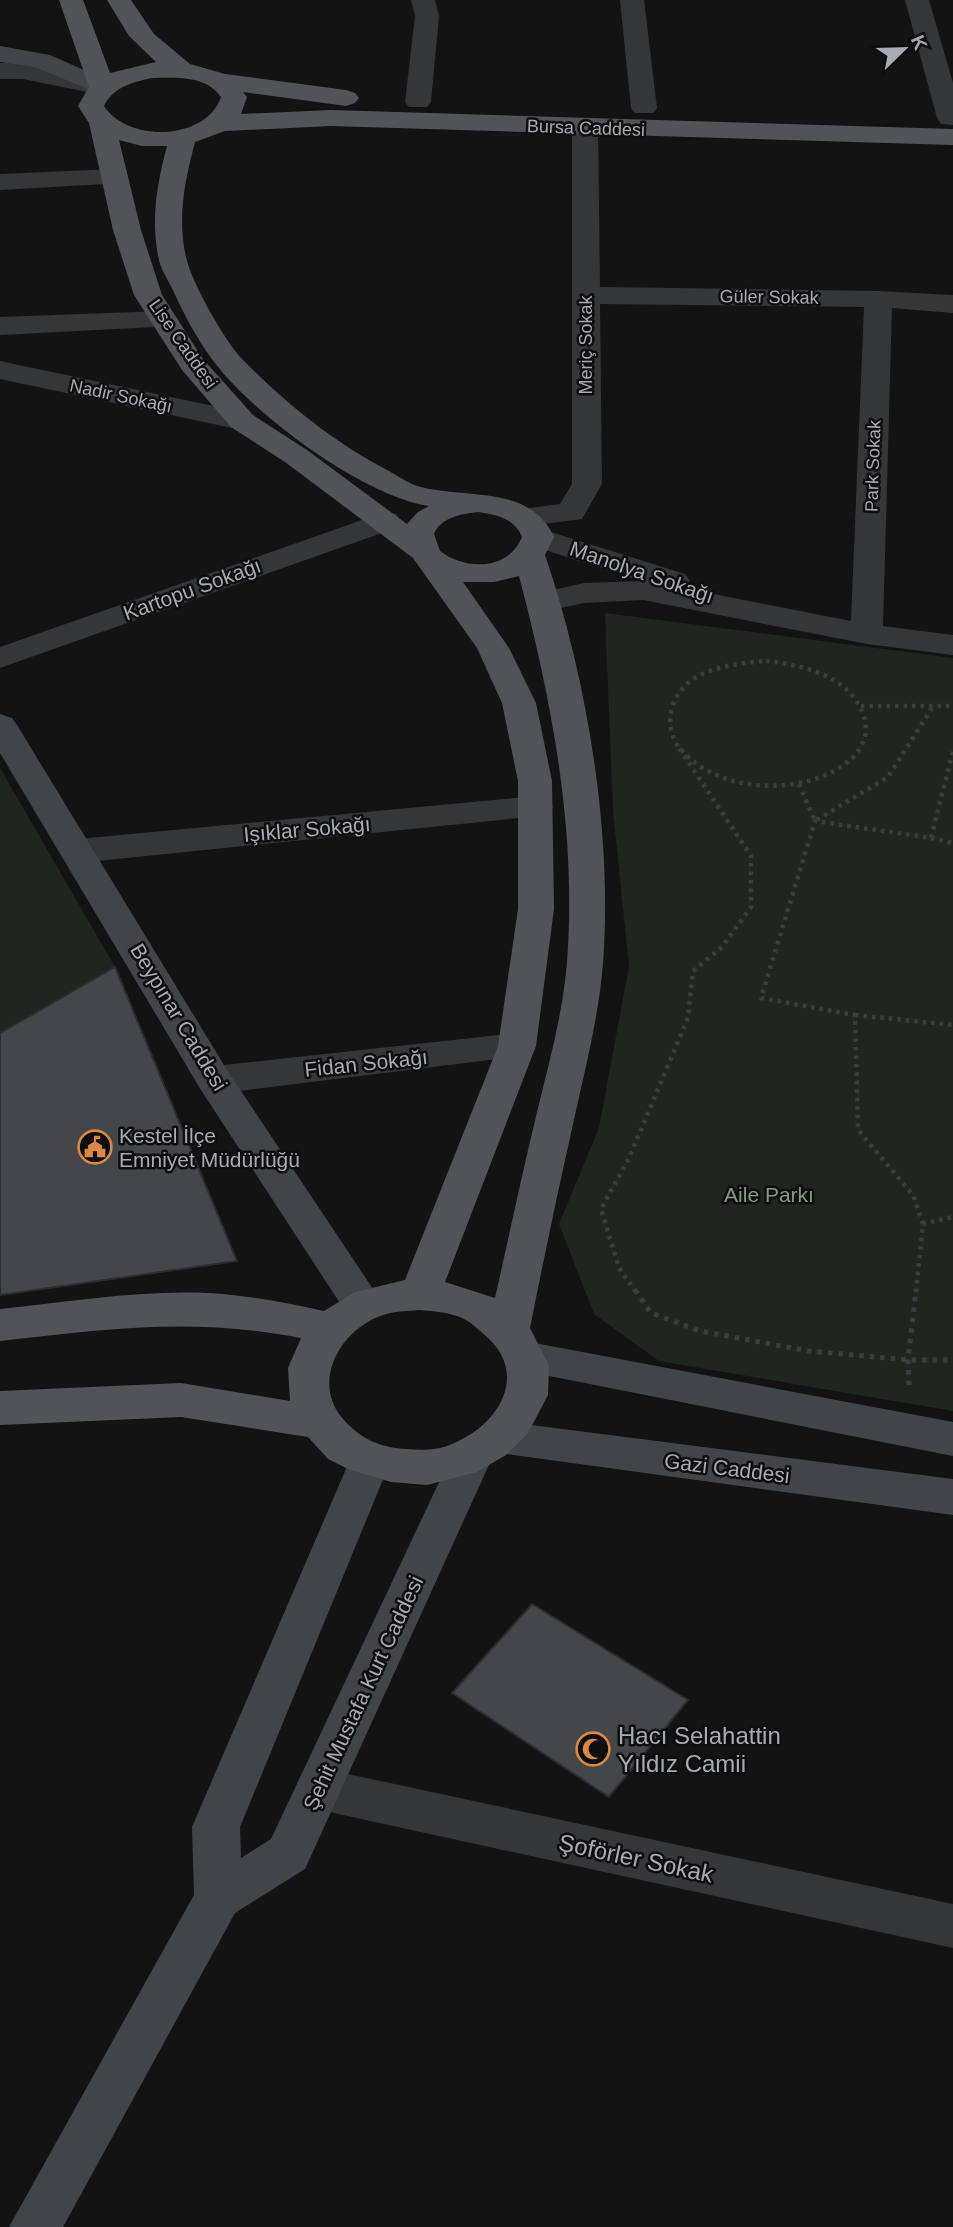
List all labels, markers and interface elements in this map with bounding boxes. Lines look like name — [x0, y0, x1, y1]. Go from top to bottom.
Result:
north arrow — [869, 14, 939, 84]
text: K — [907, 32, 932, 53]
street label: Bursa Caddesi — [527, 116, 645, 140]
street label: Güler Sokak — [719, 286, 820, 308]
street label: Meriç Sokak — [576, 294, 596, 395]
street label: Lise Caddesi — [145, 296, 221, 392]
street label: Nadir Sokağı — [68, 375, 174, 417]
street label: Park Sokak — [861, 419, 885, 512]
street label: Manolya Sokağı — [567, 537, 717, 607]
street label: Kartopu Sokağı — [120, 553, 264, 625]
street label: Işıklar Sokağı — [243, 812, 371, 846]
street label: Beypınar Caddesi — [126, 940, 232, 1094]
street label: Fidan Sokağı — [303, 1045, 429, 1081]
place label: Kestel İlçe Emniyet Müdürlüğü — [119, 1124, 300, 1171]
public building icon: Kestel İlçe Emniyet Müdürlüğü — [76, 1128, 114, 1166]
park label: Aile Parkı — [724, 1183, 814, 1206]
street label: Gazi Caddesi — [663, 1449, 791, 1487]
street label: Şehit Mustafa Kurt Caddesi — [299, 1572, 427, 1814]
place label: Hacı Selahattin Yıldız Camii — [618, 1722, 781, 1777]
mosque icon: Hacı Selahattin Yıldız Camii — [574, 1730, 612, 1768]
street label: Şoförler Sokak — [556, 1828, 717, 1888]

